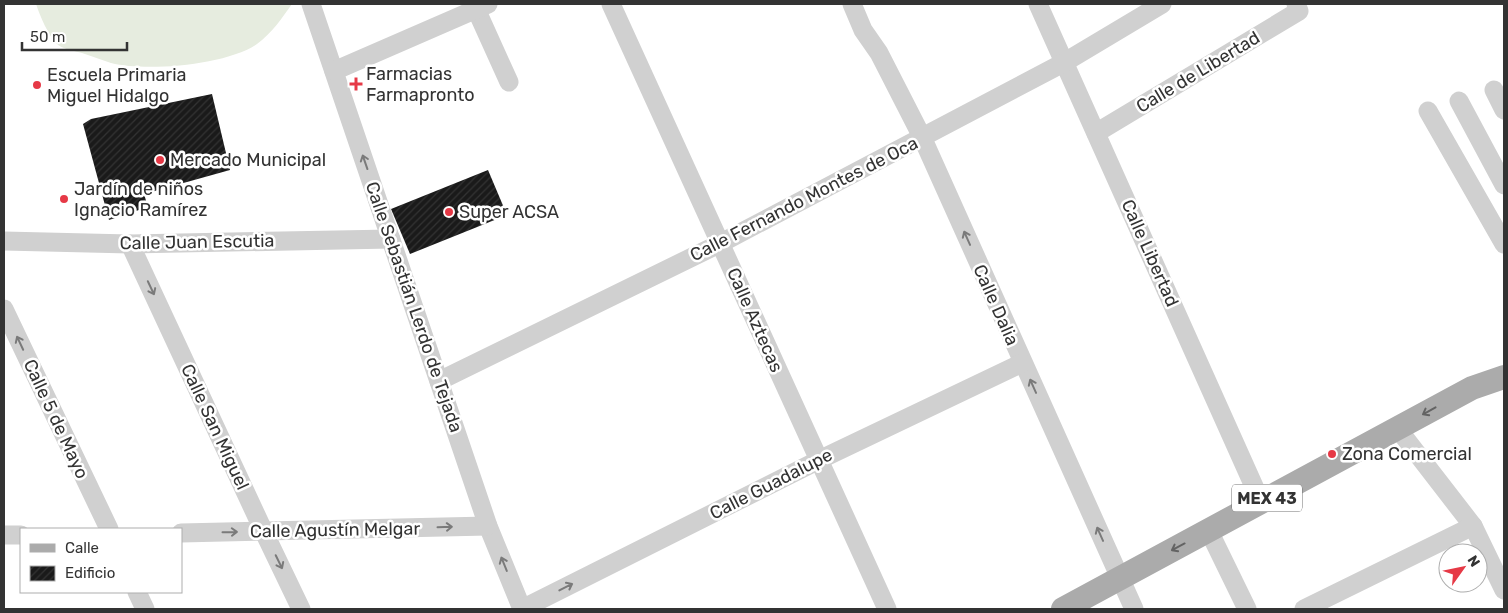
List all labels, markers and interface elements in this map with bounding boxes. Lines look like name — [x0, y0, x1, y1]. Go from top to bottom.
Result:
scale bar — [22, 20, 128, 52]
street label: Calle de Libertad — [1132, 26, 1264, 118]
text: 50 m — [30, 28, 65, 46]
place label: Farmacias Farmapronto — [366, 63, 475, 106]
place label: Escuela Primaria Miguel Hidalgo — [47, 64, 186, 107]
marker: Farmacias Farmapronto — [350, 78, 362, 90]
marker: Escuela Primaria Miguel Hidalgo — [31, 79, 43, 91]
street label: Calle Fernando Montes de Oca — [686, 132, 922, 266]
place label: Mercado Municipal — [170, 149, 326, 171]
marker: Mercado Municipal — [154, 154, 166, 166]
one-way arrow — [360, 155, 370, 171]
place label: Jardín de niños Ignacio Ramírez — [74, 178, 208, 221]
street label: Calle Sebastián Lerdo de Tejada — [361, 179, 467, 435]
marker: Jardín de niños Ignacio Ramírez — [58, 193, 70, 205]
street label: Calle Libertad — [1117, 196, 1183, 310]
place label: Super ACSA — [459, 201, 559, 223]
marker: Super ACSA — [443, 206, 455, 218]
street label: Calle Juan Escutia — [119, 230, 275, 254]
one-way arrow — [961, 231, 971, 246]
street label: Calle Dalia — [968, 261, 1024, 349]
street label: Calle Aztecas — [722, 264, 788, 376]
one-way arrow — [146, 280, 156, 295]
one-way arrow — [15, 336, 24, 351]
street label: Calle 5 de Mayo — [19, 356, 93, 482]
street label: Calle San Miguel — [176, 361, 254, 493]
one-way arrow — [1027, 379, 1037, 394]
one-way arrow — [1422, 407, 1437, 417]
place label: Zona Comercial — [1342, 443, 1472, 465]
street label: Calle Guadalupe — [706, 444, 836, 524]
marker: Zona Comercial — [1326, 448, 1338, 460]
road number: MEX 43 — [1232, 484, 1302, 512]
street label: Calle Agustín Melgar — [250, 518, 421, 542]
one-way arrow — [436, 522, 453, 532]
one-way arrow — [222, 527, 238, 537]
one-way arrow — [1094, 527, 1104, 542]
legend — [20, 528, 182, 593]
text: Calle — [65, 539, 99, 557]
one-way arrow — [1171, 542, 1186, 552]
north arrow — [1438, 543, 1488, 593]
text: N — [1464, 552, 1483, 570]
one-way arrow — [274, 554, 284, 569]
one-way arrow — [498, 557, 508, 572]
text: Edificio — [65, 564, 115, 582]
one-way arrow — [558, 582, 573, 591]

